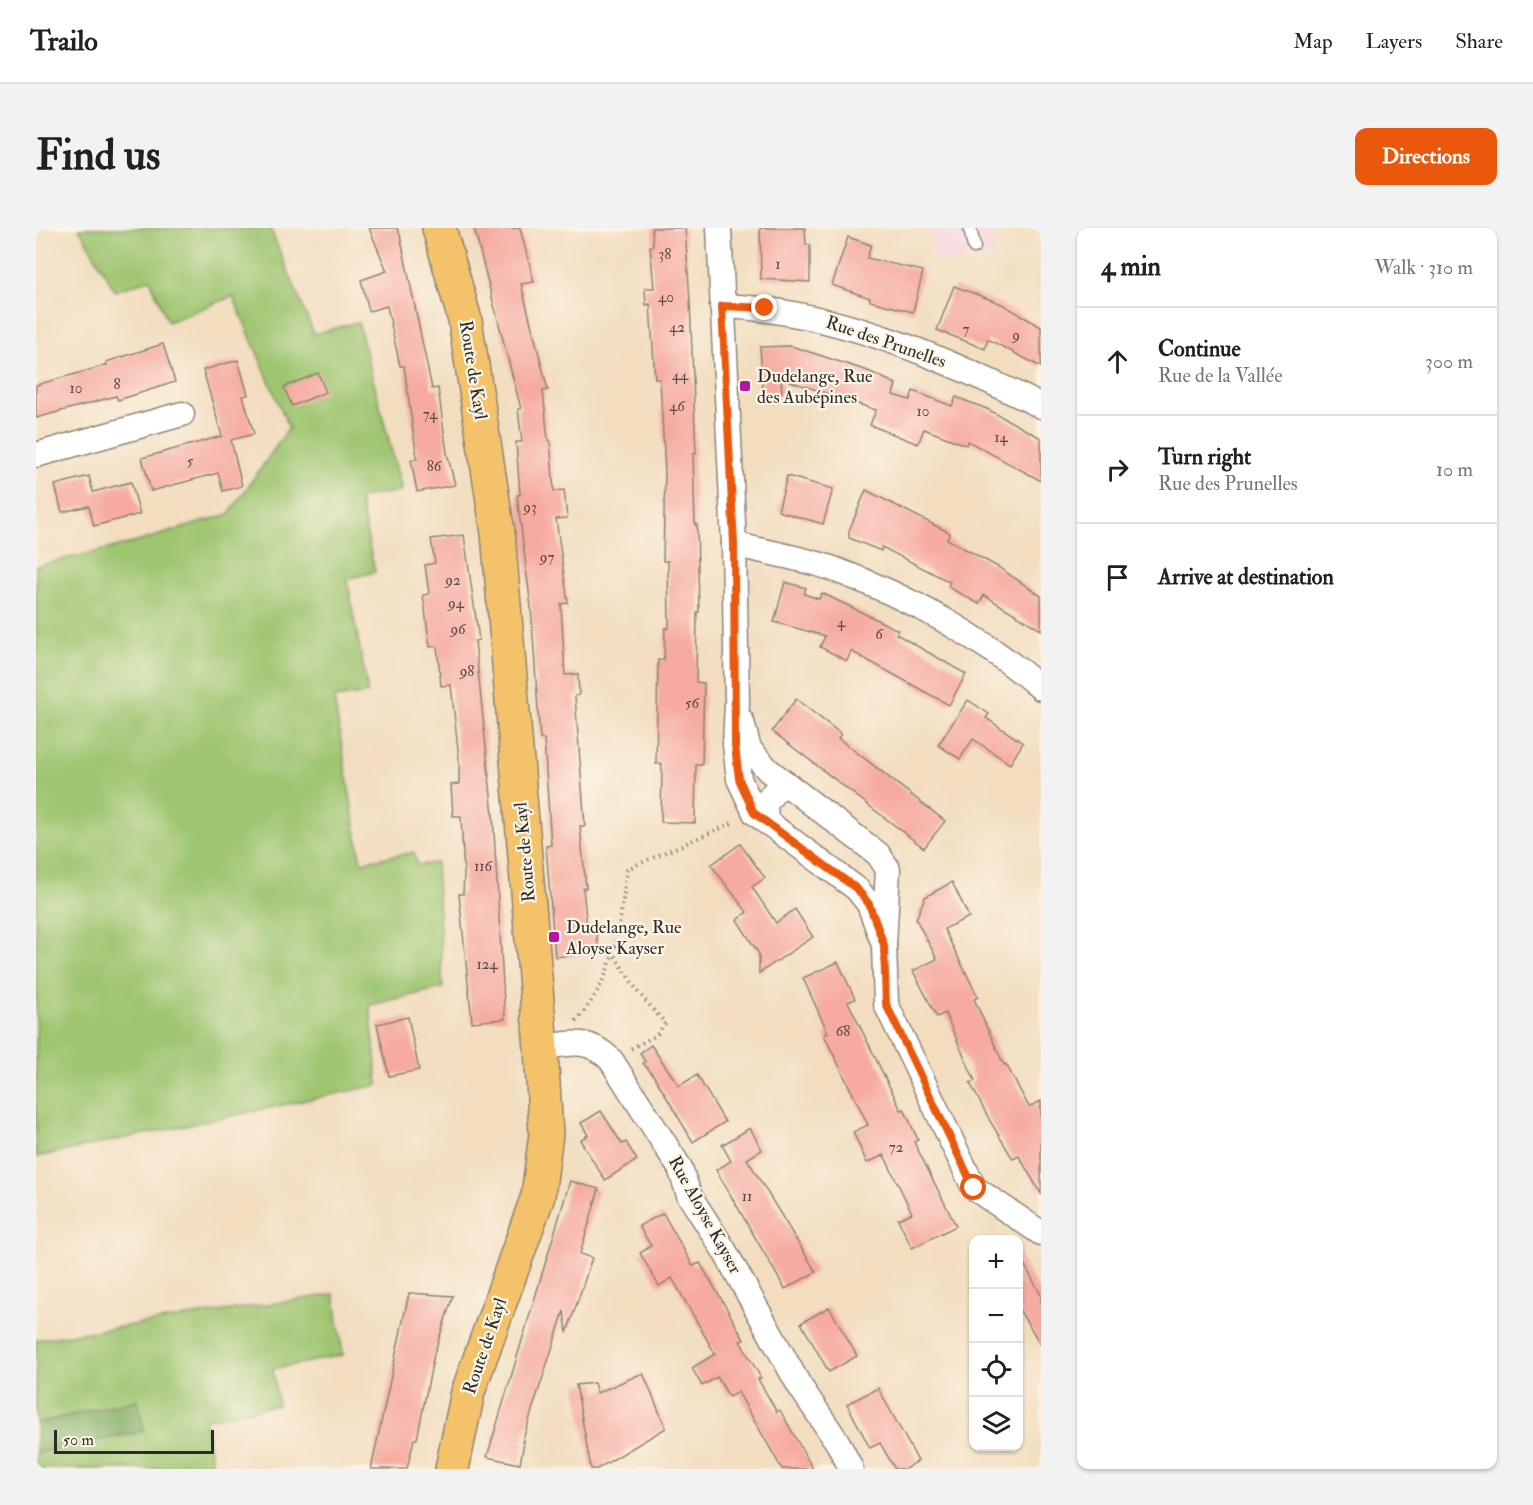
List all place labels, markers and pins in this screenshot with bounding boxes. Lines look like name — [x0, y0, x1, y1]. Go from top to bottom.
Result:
place label: Dudelange, Rue des Aubépines — [757, 365, 873, 409]
marker: Dudelange, Rue des Aubépines — [738, 379, 752, 393]
place label: Dudelange, Rue Aloyse Kayser — [565, 916, 682, 960]
marker: Dudelange, Rue Aloyse Kayser — [547, 930, 561, 944]

